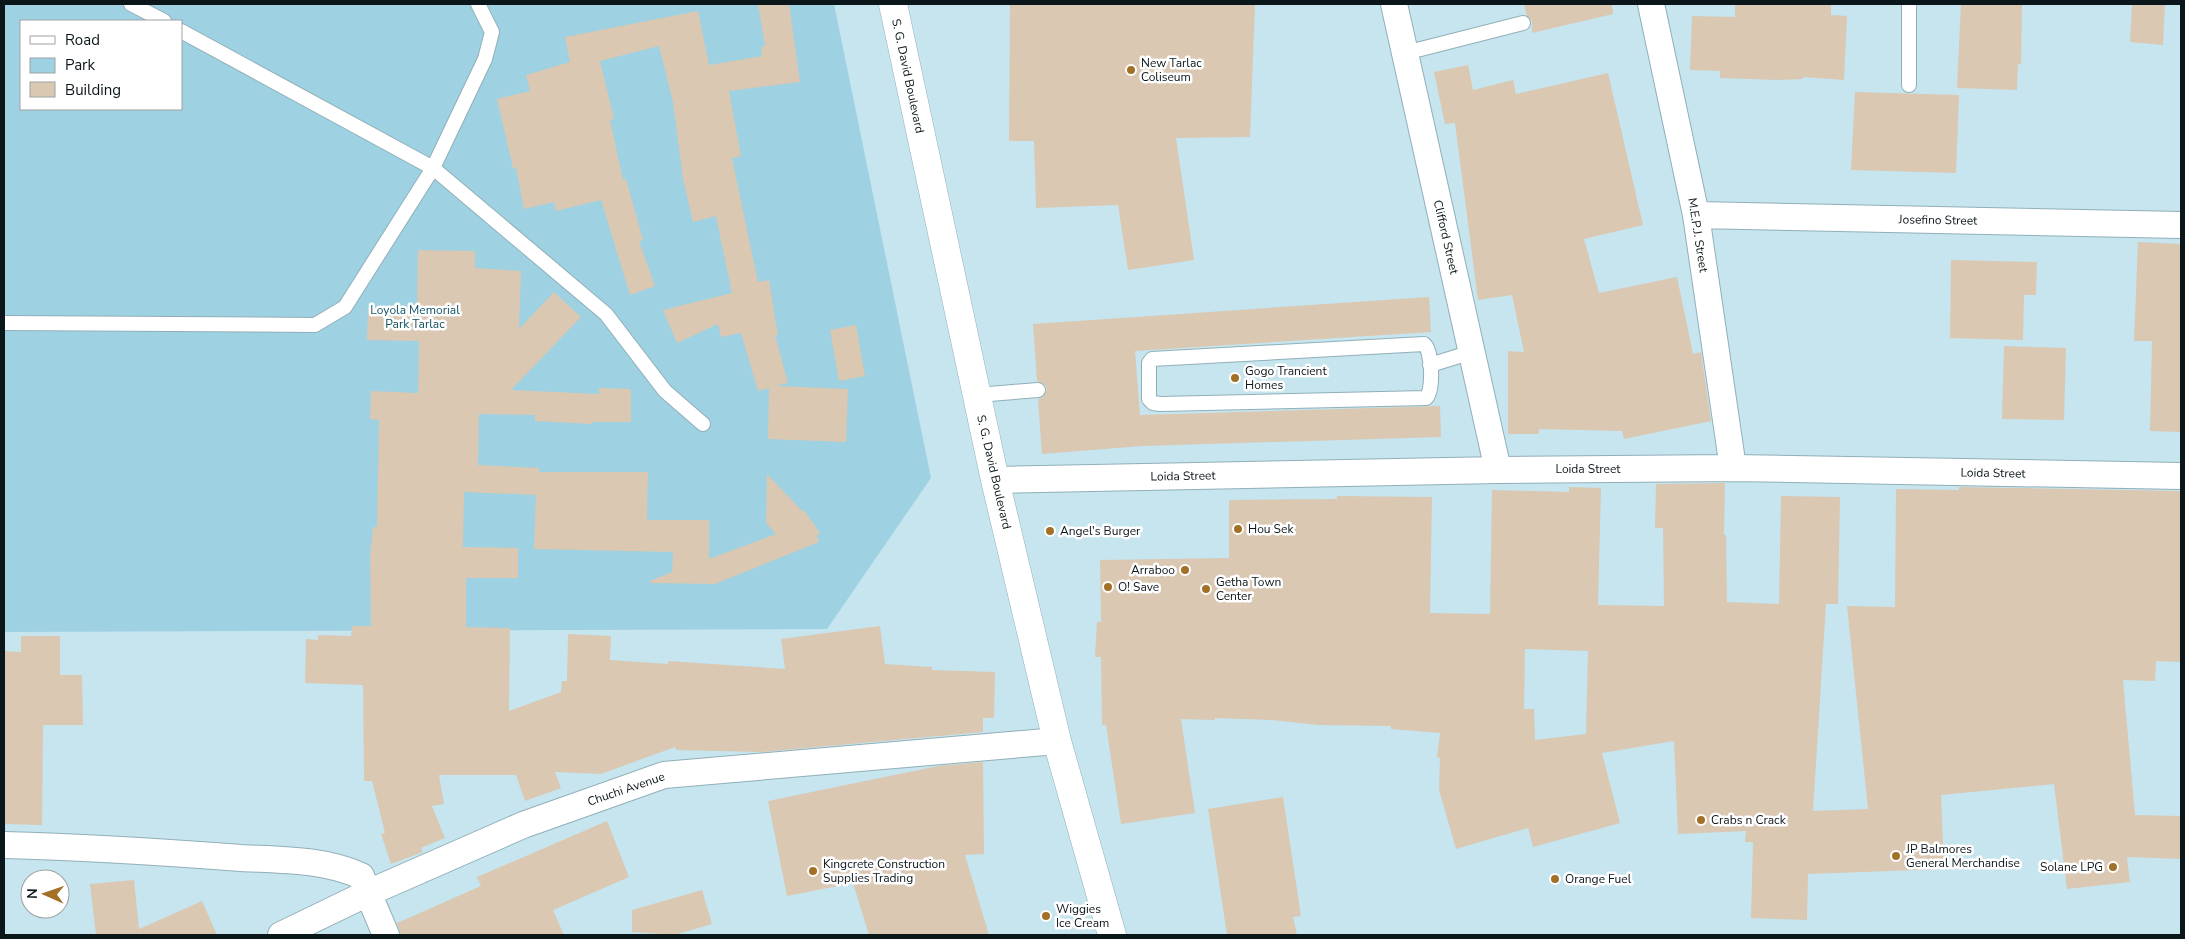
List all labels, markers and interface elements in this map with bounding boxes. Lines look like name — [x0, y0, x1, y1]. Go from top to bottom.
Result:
street label: S. G. David Boulevard — [888, 17, 928, 135]
legend — [20, 20, 182, 110]
text: Road — [65, 30, 100, 50]
text: Park — [65, 55, 95, 75]
place label: New Tarlac Coliseum — [1141, 55, 1202, 85]
marker: New Tarlac Coliseum — [1125, 64, 1137, 76]
text: Building — [65, 80, 121, 100]
street label: M.E.P.J. Street — [1684, 197, 1712, 274]
street label: Clifford Street — [1430, 198, 1462, 276]
street label: Josefino Street — [1897, 211, 1978, 229]
park label: Loyola Memorial Park Tarlac — [370, 302, 460, 332]
place label: Gogo Trancient Homes — [1245, 363, 1327, 393]
marker: Gogo Trancient Homes — [1229, 372, 1241, 384]
street label: S. G. David Boulevard — [973, 413, 1015, 531]
street label: Loida Street — [1555, 461, 1621, 477]
street label: Loida Street — [1960, 464, 2026, 482]
street label: Loida Street — [1150, 467, 1216, 485]
place label: Hou Sek — [1248, 521, 1294, 537]
place label: Angel's Burger — [1060, 523, 1141, 539]
marker: Hou Sek — [1232, 523, 1244, 535]
marker: Angel's Burger — [1044, 525, 1056, 537]
place label: Arraboo — [1131, 562, 1175, 578]
marker: Arraboo — [1179, 564, 1191, 576]
place label: Getha Town Center — [1216, 574, 1281, 604]
place label: O! Save — [1118, 579, 1159, 595]
marker: O! Save — [1102, 581, 1114, 593]
marker: Getha Town Center — [1200, 583, 1212, 595]
street label: Chuchi Avenue — [585, 768, 667, 810]
place label: Crabs n Crack — [1711, 812, 1787, 828]
marker: Crabs n Crack — [1695, 814, 1707, 826]
place label: JP Balmores General Merchandise — [1905, 841, 2020, 871]
marker: JP Balmores General Merchandise — [1890, 850, 1902, 862]
place label: Kingcrete Construction Supplies Trading — [823, 856, 945, 886]
place label: Solane LPG — [2040, 859, 2103, 875]
marker: Solane LPG — [2107, 861, 2119, 873]
marker: Kingcrete Construction Supplies Trading — [807, 865, 819, 877]
north arrow — [20, 869, 70, 919]
place label: Orange Fuel — [1565, 871, 1632, 887]
marker: Orange Fuel — [1549, 873, 1561, 885]
text: N — [23, 888, 42, 899]
place label: Wiggies Ice Cream — [1056, 901, 1109, 931]
marker: Wiggies Ice Cream — [1040, 910, 1052, 922]

